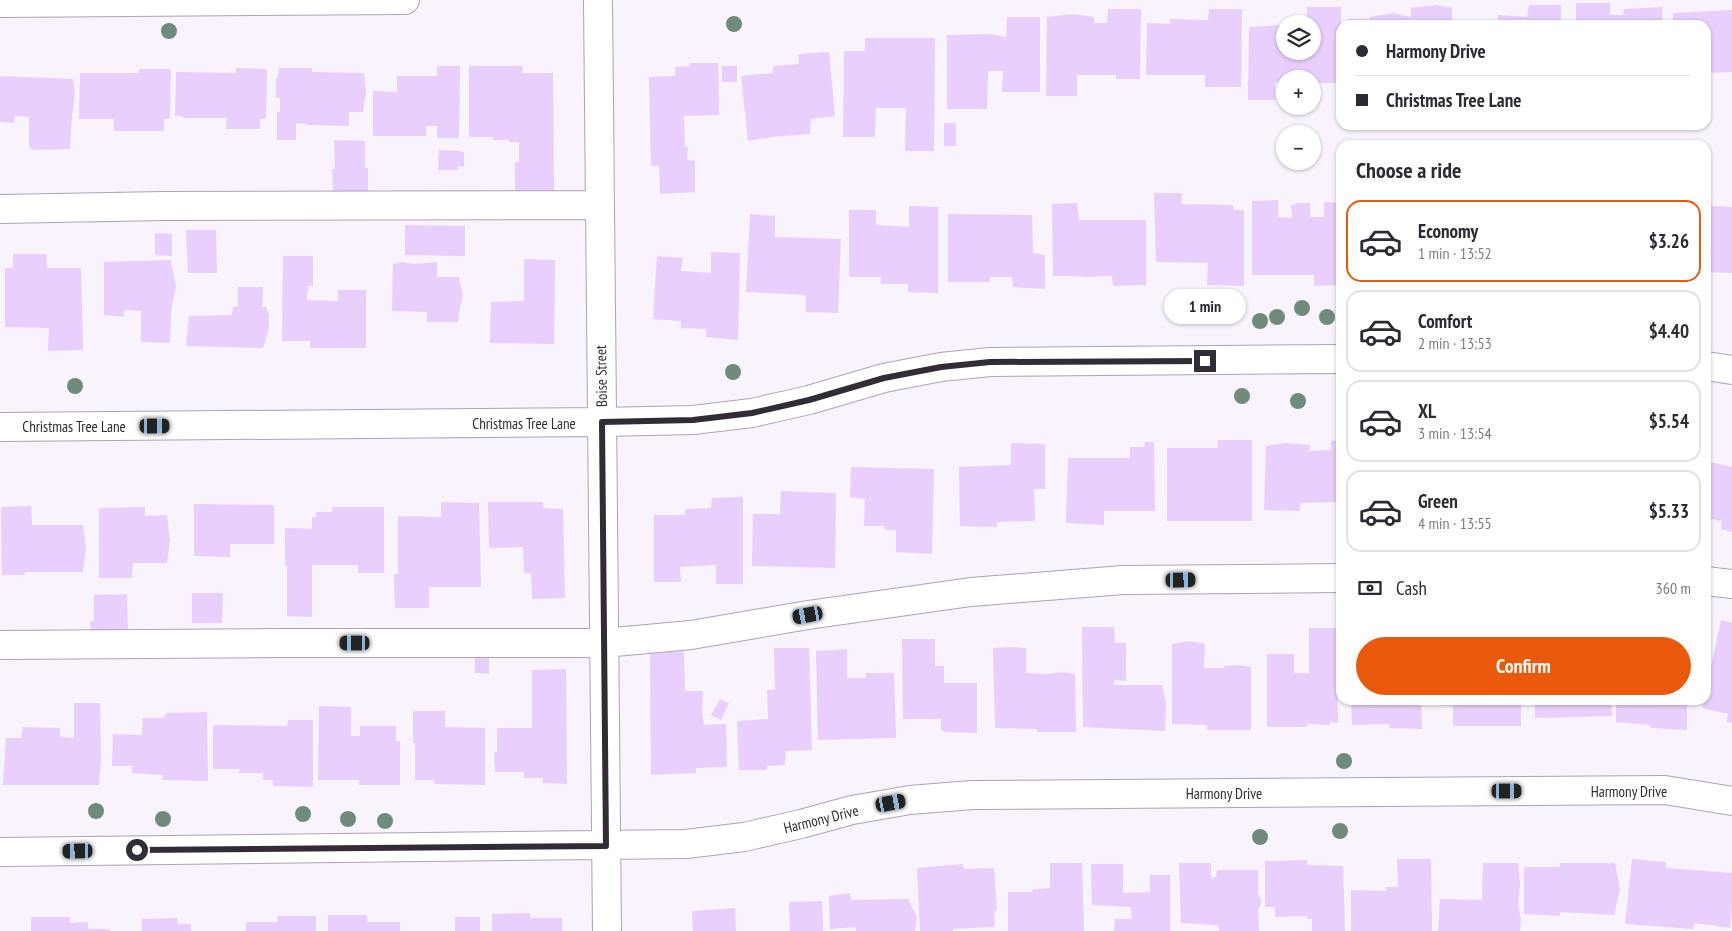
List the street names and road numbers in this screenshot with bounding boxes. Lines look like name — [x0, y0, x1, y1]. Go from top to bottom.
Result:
street label: Boise Street — [591, 345, 611, 407]
street label: Christmas Tree Lane — [472, 414, 576, 433]
street label: Christmas Tree Lane — [22, 417, 126, 436]
street label: Harmony Drive — [1591, 782, 1667, 801]
street label: Harmony Drive — [1186, 784, 1262, 803]
street label: Harmony Drive — [782, 801, 860, 837]

